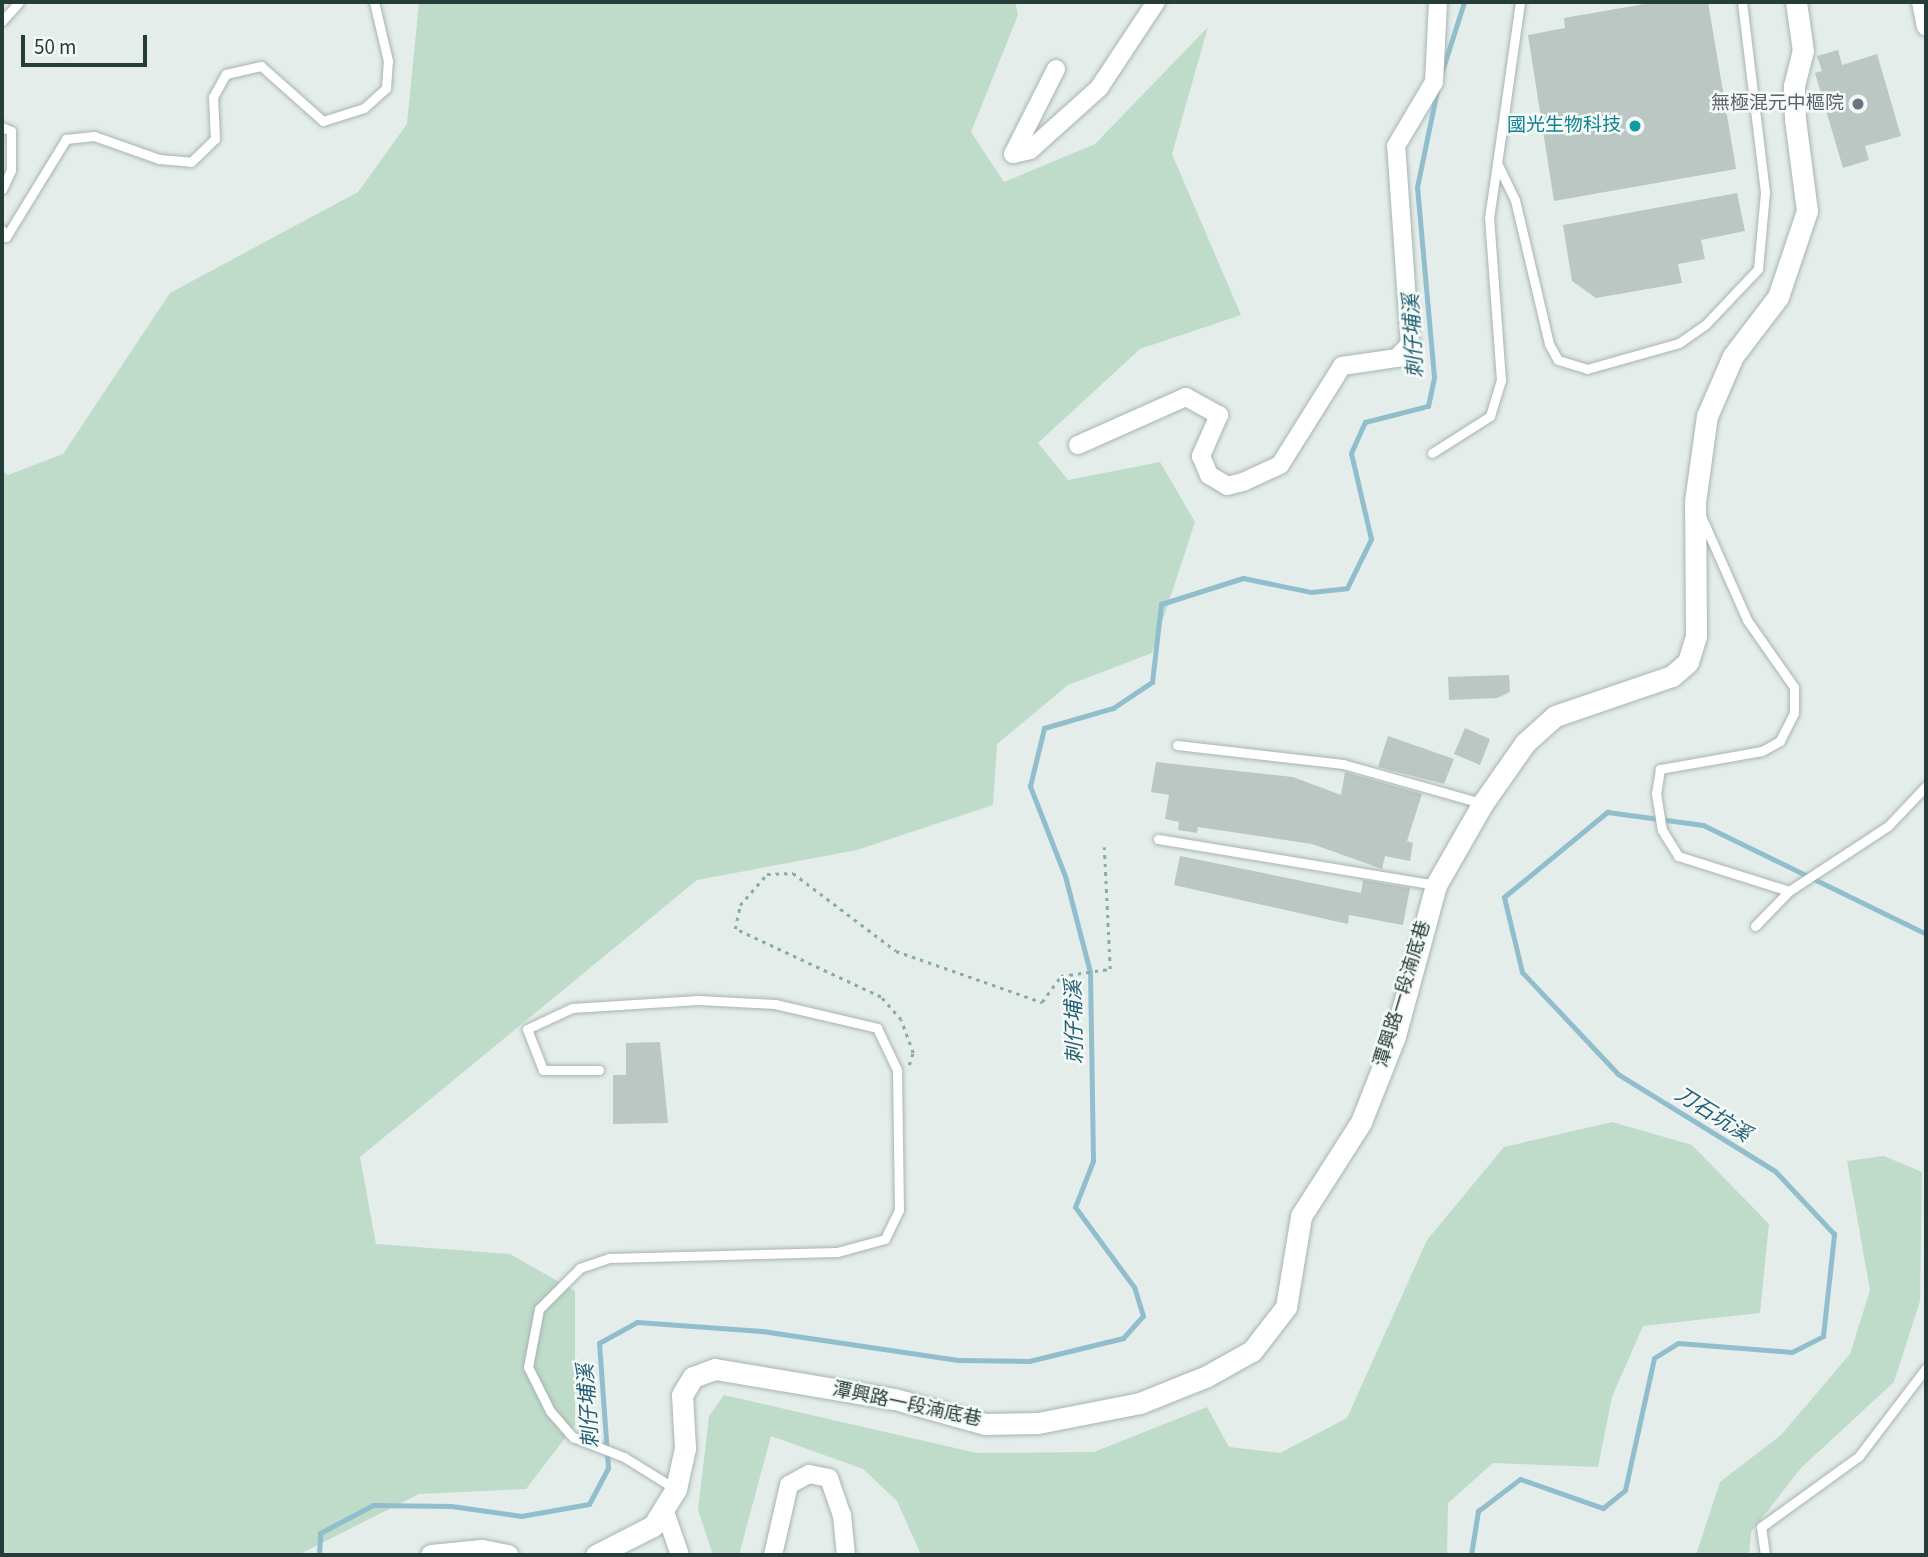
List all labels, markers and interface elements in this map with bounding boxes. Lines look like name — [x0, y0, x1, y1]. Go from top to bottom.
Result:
scale bar — [24, 21, 150, 65]
text: 50 m — [34, 32, 76, 62]
place label: 無極混元中樞院 — [1711, 93, 1844, 115]
marker: 無極混元中樞院 — [1850, 96, 1866, 112]
place label: 國光生物科技 — [1507, 115, 1621, 137]
marker: 國光生物科技 — [1627, 118, 1643, 134]
water label: 刺仔埔溪 — [1398, 293, 1428, 379]
street label: 潭興路一段湳底巷 — [1370, 918, 1436, 1070]
water label: 刺仔埔溪 — [1061, 980, 1087, 1064]
water label: 刀石坑溪 — [1671, 1081, 1755, 1147]
water label: 刺仔埔溪 — [573, 1363, 603, 1449]
street label: 潭興路一段湳底巷 — [830, 1378, 984, 1432]

